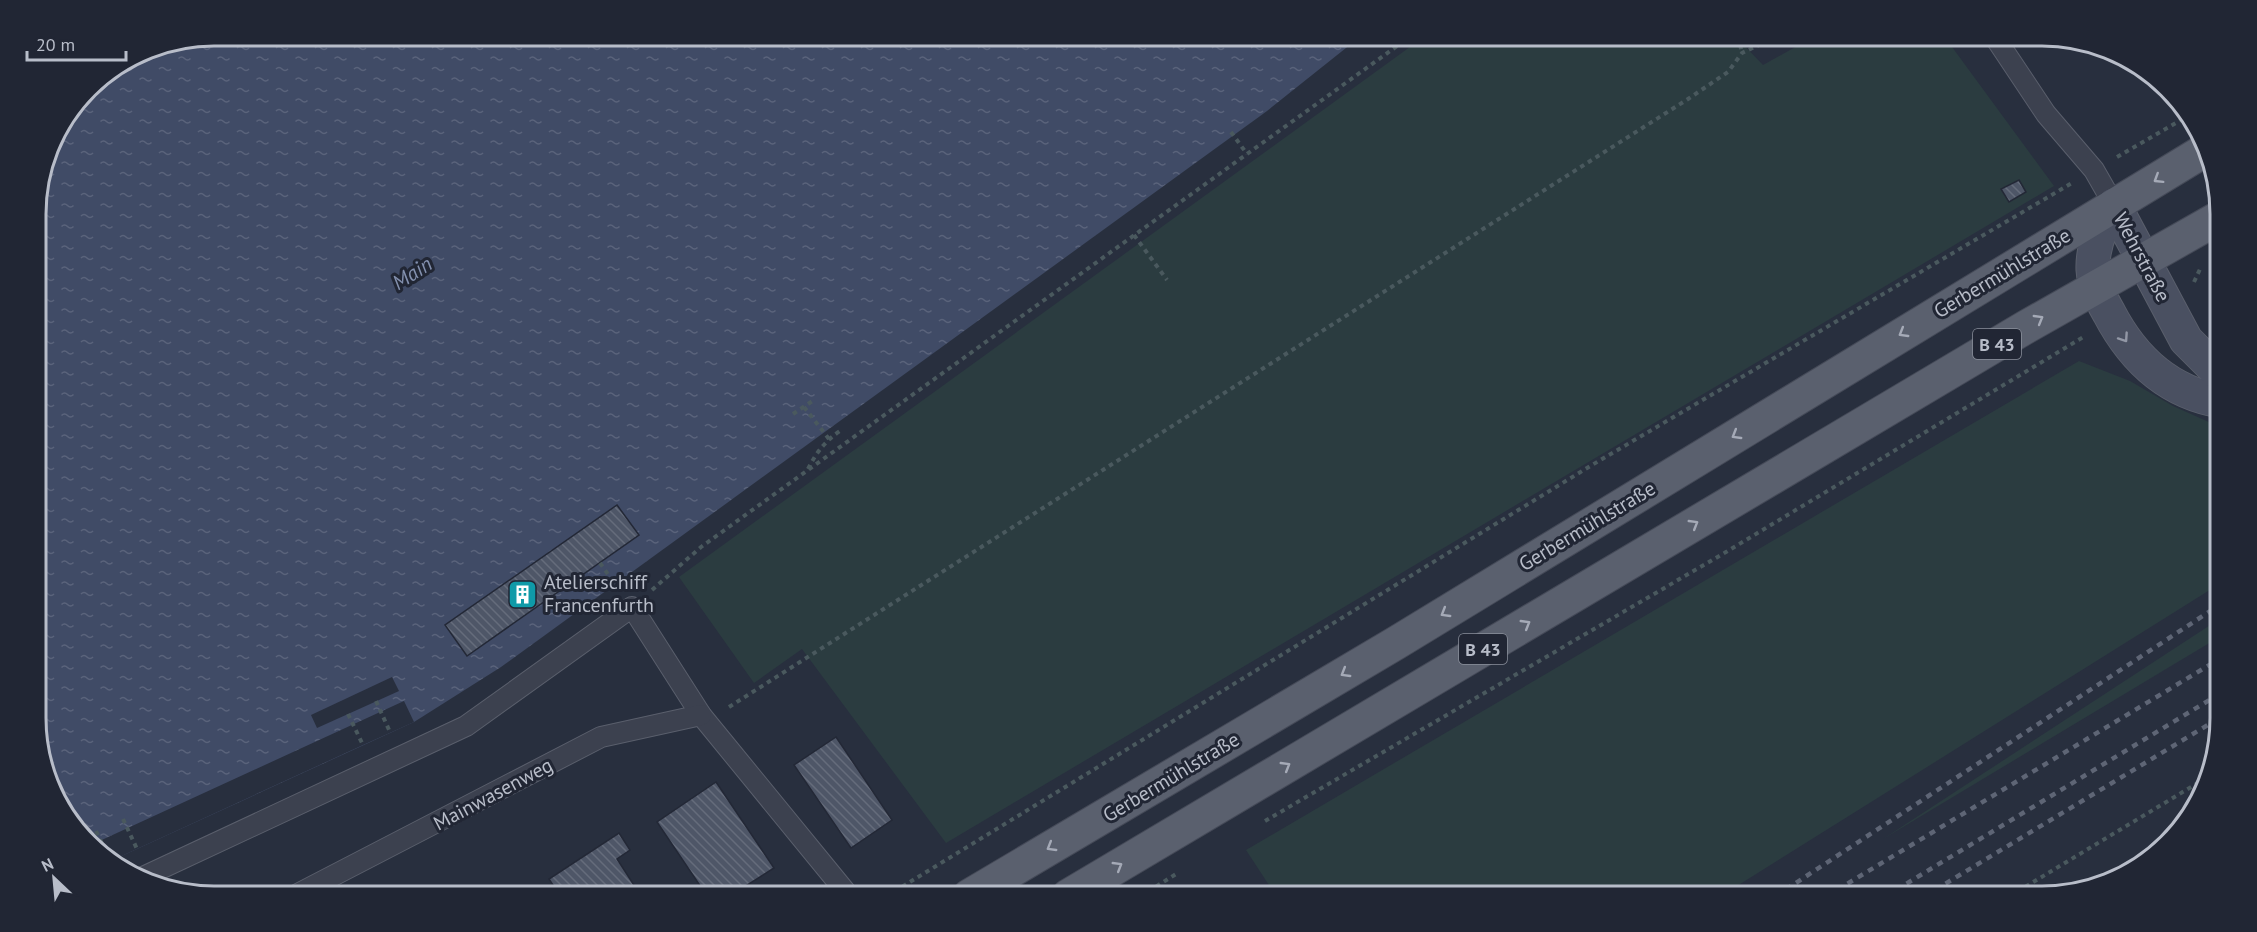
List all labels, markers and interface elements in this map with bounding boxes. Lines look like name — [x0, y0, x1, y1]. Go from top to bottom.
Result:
scale bar — [27, 24, 126, 62]
text: 20 m — [36, 33, 75, 56]
one-way arrow — [2154, 171, 2164, 183]
street label: Wehrstraße — [2108, 208, 2176, 306]
street label: Gerbermühlstraße — [1929, 222, 2075, 324]
water label: Main — [387, 250, 437, 296]
one-way arrow — [2033, 315, 2043, 327]
one-way arrow — [1899, 326, 1909, 338]
road number: B 43 — [1973, 329, 2021, 359]
one-way arrow — [2117, 331, 2128, 342]
one-way arrow — [1732, 428, 1743, 439]
street label: Gerbermühlstraße — [1514, 475, 1660, 577]
one-way arrow — [1688, 520, 1698, 532]
place label: Atelierschiff Francenfurth — [544, 569, 654, 618]
building icon: Atelierschiff Francenfurth — [507, 578, 539, 610]
one-way arrow — [1441, 606, 1451, 618]
one-way arrow — [1520, 620, 1530, 631]
road number: B 43 — [1459, 634, 1507, 664]
one-way arrow — [1341, 666, 1351, 677]
street label: Gerbermühlstraße — [1098, 726, 1244, 828]
street label: Mainwasenweg — [429, 752, 557, 836]
one-way arrow — [1280, 762, 1290, 774]
one-way arrow — [1047, 840, 1057, 852]
north arrow — [24, 848, 84, 908]
text: N — [38, 853, 57, 876]
one-way arrow — [1112, 862, 1123, 873]

